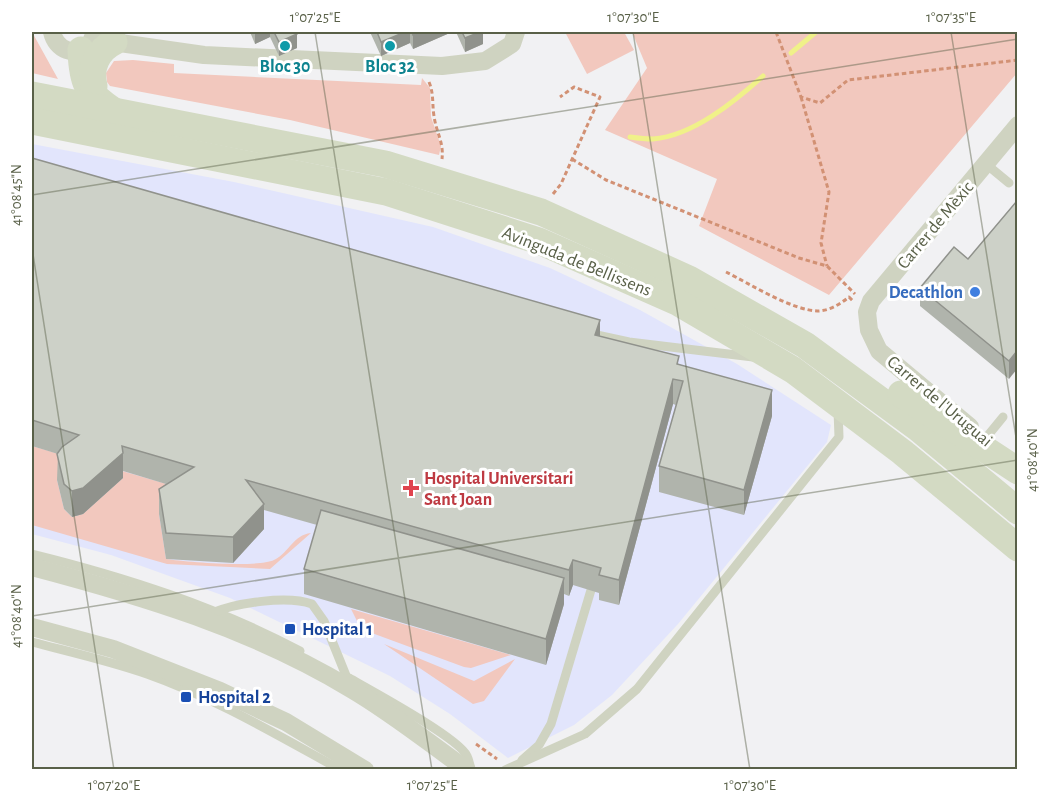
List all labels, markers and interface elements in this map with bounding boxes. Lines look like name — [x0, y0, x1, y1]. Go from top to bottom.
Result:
text: 1°07'25"E — [290, 10, 340, 25]
text: 1°07'30"E — [607, 10, 659, 25]
text: 1°07'35"E — [926, 10, 976, 25]
marker: Bloc 30 — [278, 39, 292, 53]
marker: Bloc 32 — [383, 39, 397, 53]
place label: Bloc 30 — [260, 58, 310, 76]
place label: Bloc 32 — [365, 58, 415, 76]
text: 41°08'45"N — [9, 164, 24, 226]
street label: Carrer de Mèxic — [894, 178, 977, 273]
street label: Avinguda de Bellissens — [500, 224, 654, 300]
place label: Decathlon — [889, 284, 963, 302]
marker: Decathlon — [968, 285, 982, 299]
street label: Carrer de l'Uruguai — [883, 353, 995, 451]
text: 41°08'40"N — [1025, 428, 1040, 492]
place label: Hospital Universitari Sant Joan — [424, 470, 573, 509]
marker: Hospital Universitari Sant Joan — [402, 479, 420, 497]
text: 41°08'40"N — [9, 584, 24, 648]
place label: Hospital 1 — [302, 621, 373, 639]
marker: Hospital 1 — [283, 622, 297, 636]
place label: Hospital 2 — [198, 689, 271, 707]
marker: Hospital 2 — [179, 690, 193, 704]
text: 1°07'20"E — [88, 778, 140, 793]
text: 1°07'25"E — [407, 778, 457, 793]
text: 1°07'30"E — [724, 778, 776, 793]

